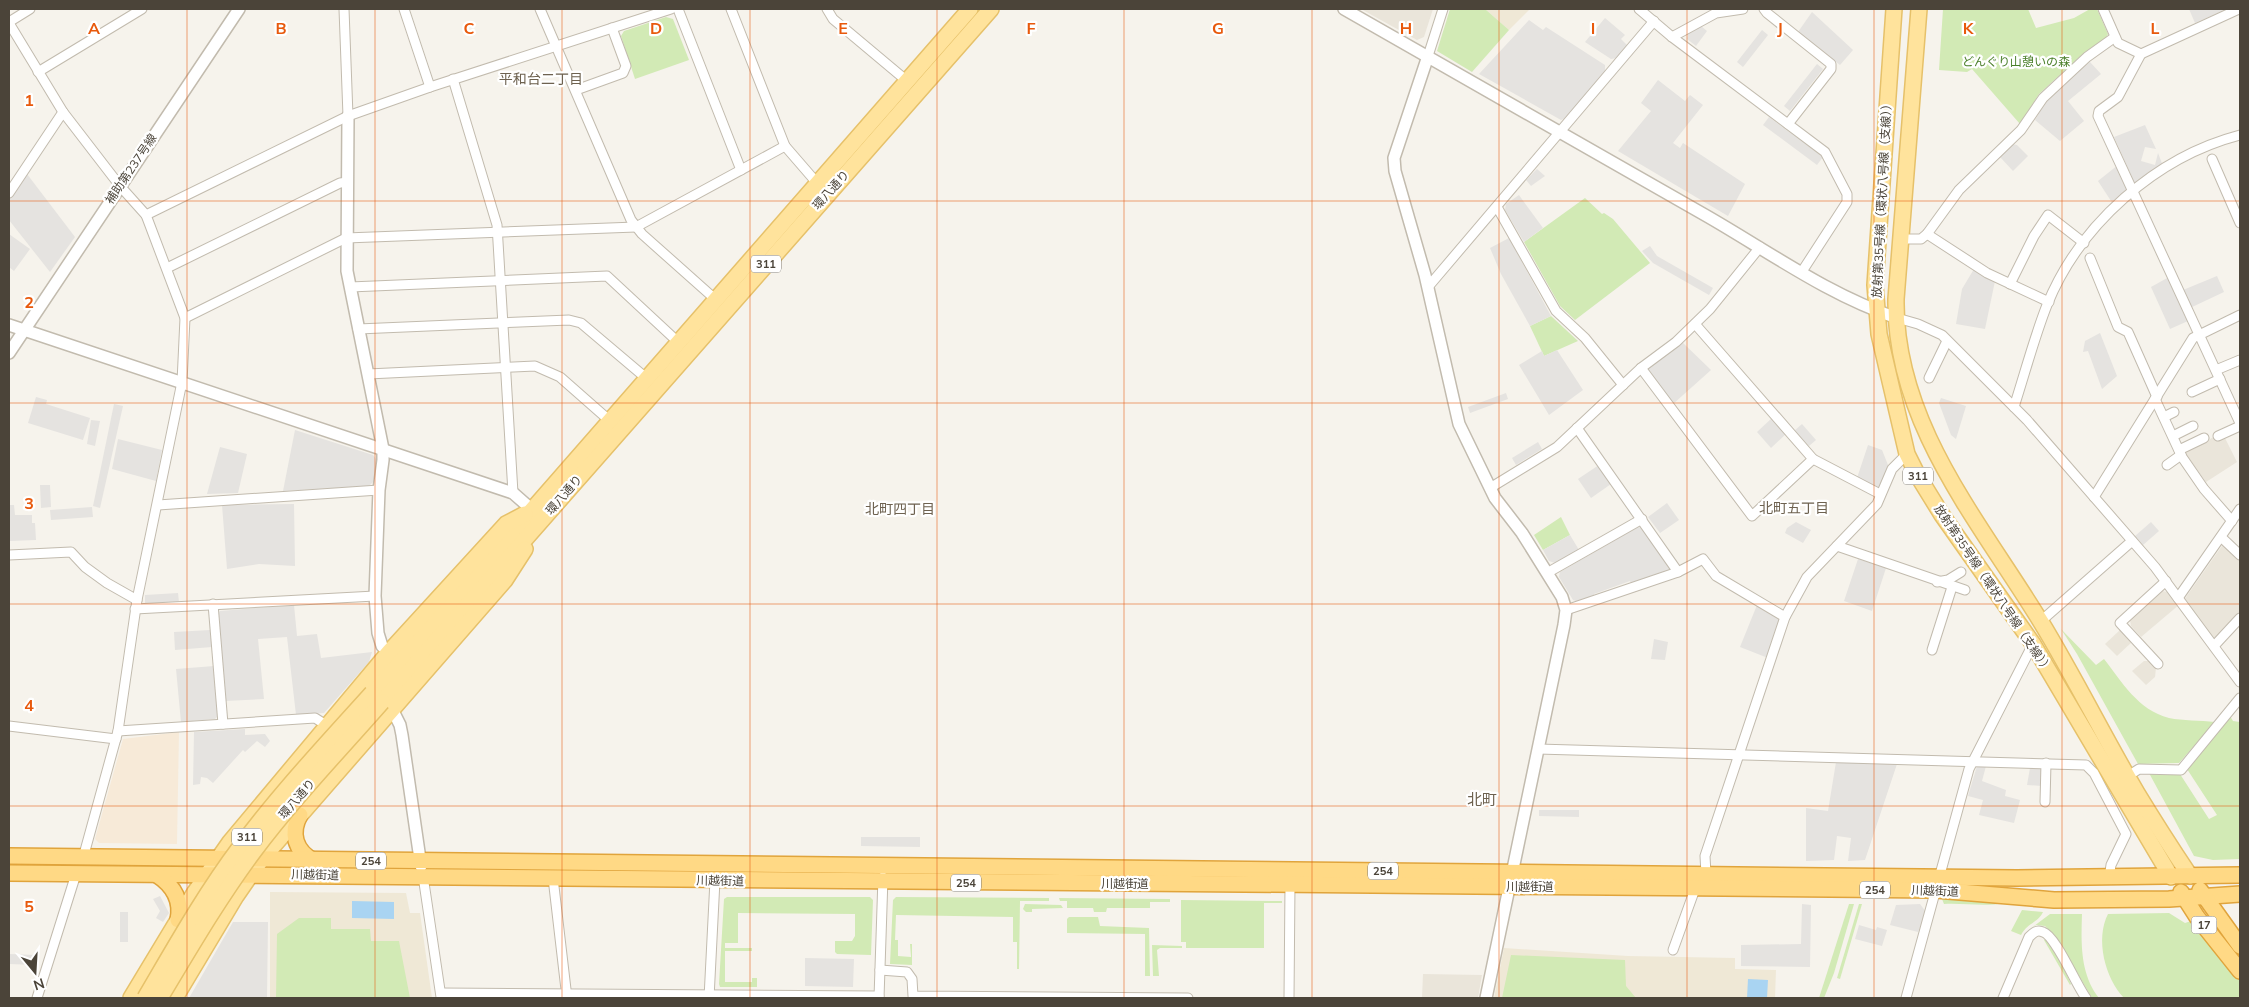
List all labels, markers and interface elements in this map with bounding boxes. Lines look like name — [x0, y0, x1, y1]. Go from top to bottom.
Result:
text: A — [88, 18, 100, 38]
text: B — [275, 18, 287, 38]
text: C — [464, 18, 475, 38]
text: D — [650, 18, 662, 38]
text: E — [838, 18, 848, 38]
text: F — [1026, 18, 1036, 38]
text: G — [1212, 18, 1224, 38]
text: H — [1400, 18, 1412, 38]
text: I — [1591, 18, 1595, 38]
text: J — [1777, 18, 1783, 38]
text: K — [1963, 18, 1975, 38]
text: L — [2151, 18, 2160, 38]
park label: どんぐり山憩いの森 — [1962, 54, 2070, 69]
district label: 平和台二丁目 — [499, 70, 583, 88]
text: 1 — [24, 90, 34, 110]
street label: 放射第35号線（環状八号線（支線）） — [1869, 98, 1894, 298]
street label: 補助第237号線 — [102, 131, 160, 207]
street label: 環八通り — [809, 167, 852, 213]
road number: 311 — [751, 255, 781, 272]
text: 2 — [24, 292, 34, 312]
road number: 311 — [1903, 468, 1933, 484]
street label: 環八通り — [542, 472, 585, 518]
text: 3 — [24, 493, 34, 513]
district label: 北町五丁目 — [1759, 499, 1829, 517]
district label: 北町四丁目 — [865, 500, 935, 518]
street label: 放射第35号線（環状八号線（支線）） — [1931, 501, 2056, 676]
text: 4 — [24, 695, 34, 715]
street label: 環八通り — [275, 776, 318, 822]
district label: 北町 — [1467, 790, 1497, 809]
road number: 311 — [232, 829, 262, 846]
road number: 254 — [356, 852, 386, 869]
road number: 254 — [1368, 862, 1398, 879]
street label: 川越街道 — [291, 867, 339, 882]
street label: 川越街道 — [696, 873, 744, 888]
road number: 254 — [951, 874, 981, 891]
street label: 川越街道 — [1101, 876, 1149, 891]
street label: 川越街道 — [1506, 879, 1554, 894]
road number: 254 — [1860, 882, 1890, 898]
street label: 川越街道 — [1911, 882, 1959, 899]
text: 5 — [24, 896, 34, 916]
road number: 17 — [2192, 916, 2216, 934]
north arrow — [10, 947, 60, 997]
text: N — [31, 974, 47, 995]

